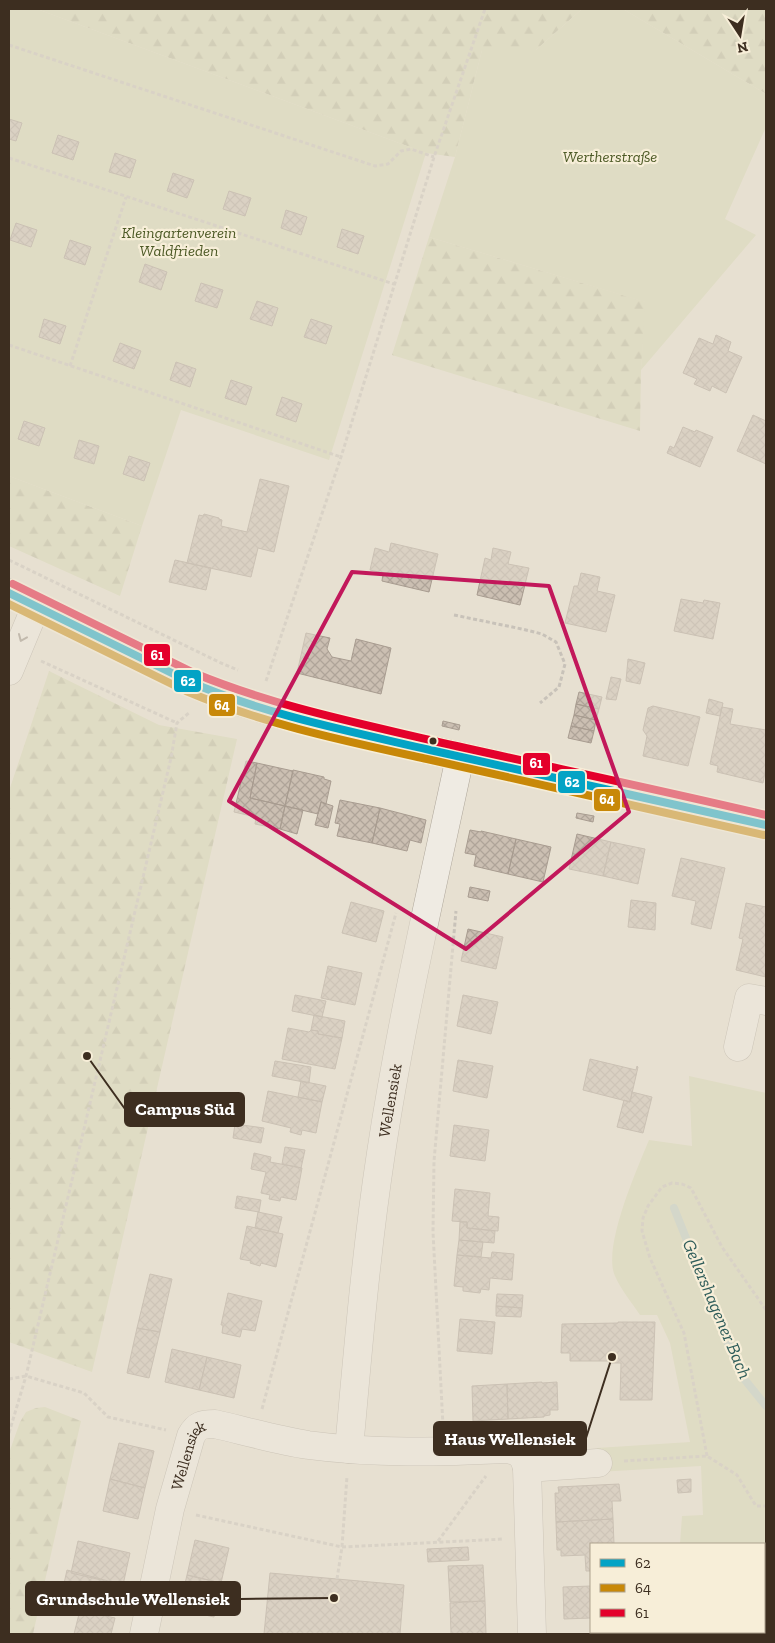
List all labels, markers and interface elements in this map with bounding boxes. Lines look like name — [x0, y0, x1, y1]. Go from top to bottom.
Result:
north arrow — [715, 10, 765, 60]
text: N — [735, 38, 750, 57]
park label: Wertherstraße — [563, 147, 657, 166]
park label: Kleingartenverein Waldfrieden — [122, 223, 236, 260]
one-way arrow — [17, 633, 28, 642]
line badge: 61 — [143, 643, 171, 667]
text: 61 — [150, 647, 164, 664]
line badge: 62 — [173, 669, 202, 693]
text: 62 — [180, 673, 196, 690]
line badge: 64 — [208, 693, 236, 717]
text: 64 — [214, 697, 230, 714]
unlabelled marker — [428, 736, 438, 746]
line badge: 61 — [522, 752, 551, 776]
text: 61 — [529, 755, 543, 772]
line badge: 62 — [557, 770, 586, 794]
text: 62 — [564, 774, 580, 791]
line badge: 64 — [593, 788, 621, 812]
text: 64 — [599, 791, 615, 808]
street label: Wellensiek — [374, 1061, 405, 1139]
callout: Campus Süd — [125, 1093, 244, 1126]
text: Campus Süd — [135, 1098, 236, 1120]
water label: Gellershagener Bach — [678, 1236, 756, 1382]
street label: Wellensiek — [166, 1415, 209, 1492]
callout: Haus Wellensiek — [434, 1422, 586, 1455]
text: Haus Wellensiek — [444, 1428, 576, 1450]
legend — [590, 1543, 765, 1633]
text: 62 — [635, 1554, 651, 1572]
text: 64 — [635, 1579, 651, 1597]
callout: Grundschule Wellensiek — [26, 1582, 240, 1615]
text: Grundschule Wellensiek — [36, 1588, 230, 1610]
text: 61 — [635, 1604, 649, 1622]

